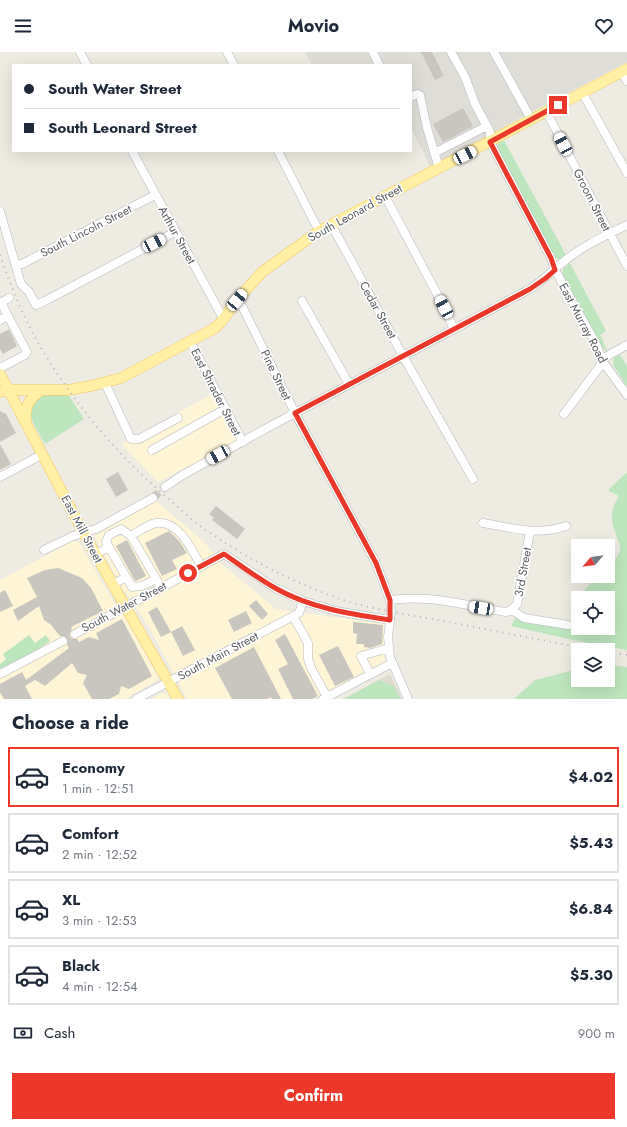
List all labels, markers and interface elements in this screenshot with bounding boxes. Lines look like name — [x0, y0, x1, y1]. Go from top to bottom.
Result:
text: Movio — [288, 13, 339, 39]
icon: menu — [12, 15, 34, 37]
icon: heart — [593, 15, 615, 37]
text: South Water Street — [48, 78, 181, 100]
route end — [549, 96, 567, 114]
text: South Leonard Street — [48, 117, 197, 139]
car — [552, 131, 574, 157]
car — [452, 144, 478, 166]
street label: Groom Street — [569, 166, 615, 234]
street label: South Leonard Street — [304, 179, 406, 246]
street label: South Lincoln Street — [37, 200, 135, 262]
street label: Arthur Street — [154, 203, 200, 267]
car — [141, 232, 167, 254]
street label: Cedar Street — [355, 278, 401, 342]
street label: East Murray Road — [554, 280, 612, 366]
car — [225, 287, 249, 313]
car — [433, 294, 455, 320]
street label: East Shrader Street — [186, 345, 246, 439]
street label: Pine Street — [256, 347, 296, 403]
car — [205, 444, 231, 466]
street label: East Mill Street — [57, 492, 107, 566]
north arrow — [571, 539, 615, 583]
map controls — [571, 539, 615, 687]
street label: 3rd Street — [510, 546, 536, 598]
route start — [179, 564, 197, 582]
street label: South Water Street — [78, 577, 170, 637]
button: locate — [571, 591, 615, 635]
car — [468, 600, 494, 616]
street label: South Main Street — [174, 627, 262, 685]
button: layers — [571, 643, 615, 687]
text: Choose a ride — [12, 710, 129, 736]
text: Economy — [62, 757, 125, 779]
icon: car — [14, 759, 50, 795]
text: $4.02 — [569, 766, 613, 788]
text: 1 min · 12:51 — [62, 779, 134, 798]
text: Comfort — [62, 823, 119, 845]
icon: car — [14, 825, 50, 861]
text: $5.43 — [569, 832, 613, 854]
text: 2 min · 12:52 — [62, 845, 137, 864]
text: XL — [62, 889, 80, 911]
icon: car — [14, 891, 50, 927]
text: $6.84 — [569, 898, 613, 920]
text: 3 min · 12:53 — [62, 911, 137, 930]
text: Black — [62, 955, 100, 977]
icon: car — [14, 957, 50, 993]
text: $5.30 — [570, 964, 613, 986]
text: 4 min · 12:54 — [62, 977, 138, 996]
icon: cash — [12, 1022, 34, 1044]
text: Cash — [44, 1022, 75, 1044]
text: 900 m — [578, 1024, 615, 1043]
button: Confirm — [12, 1073, 615, 1119]

